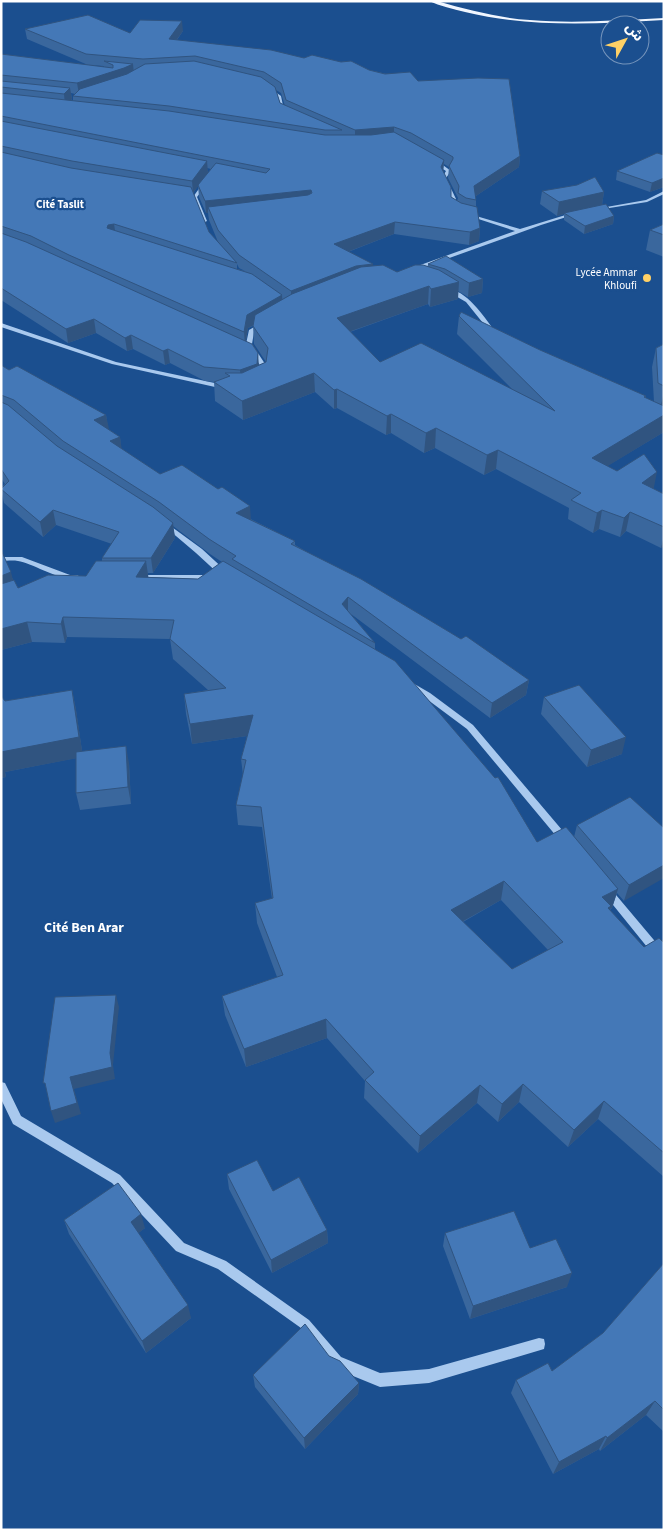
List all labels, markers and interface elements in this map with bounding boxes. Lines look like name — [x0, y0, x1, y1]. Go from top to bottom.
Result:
north arrow — [600, 15, 650, 65]
text: ش — [620, 19, 648, 46]
district label: Cité Taslit — [36, 197, 85, 212]
place label: Lycée Ammar Khloufi — [575, 265, 637, 293]
marker: Lycée Ammar Khloufi — [641, 272, 653, 284]
district label: Cité Ben Arar — [44, 918, 124, 938]

